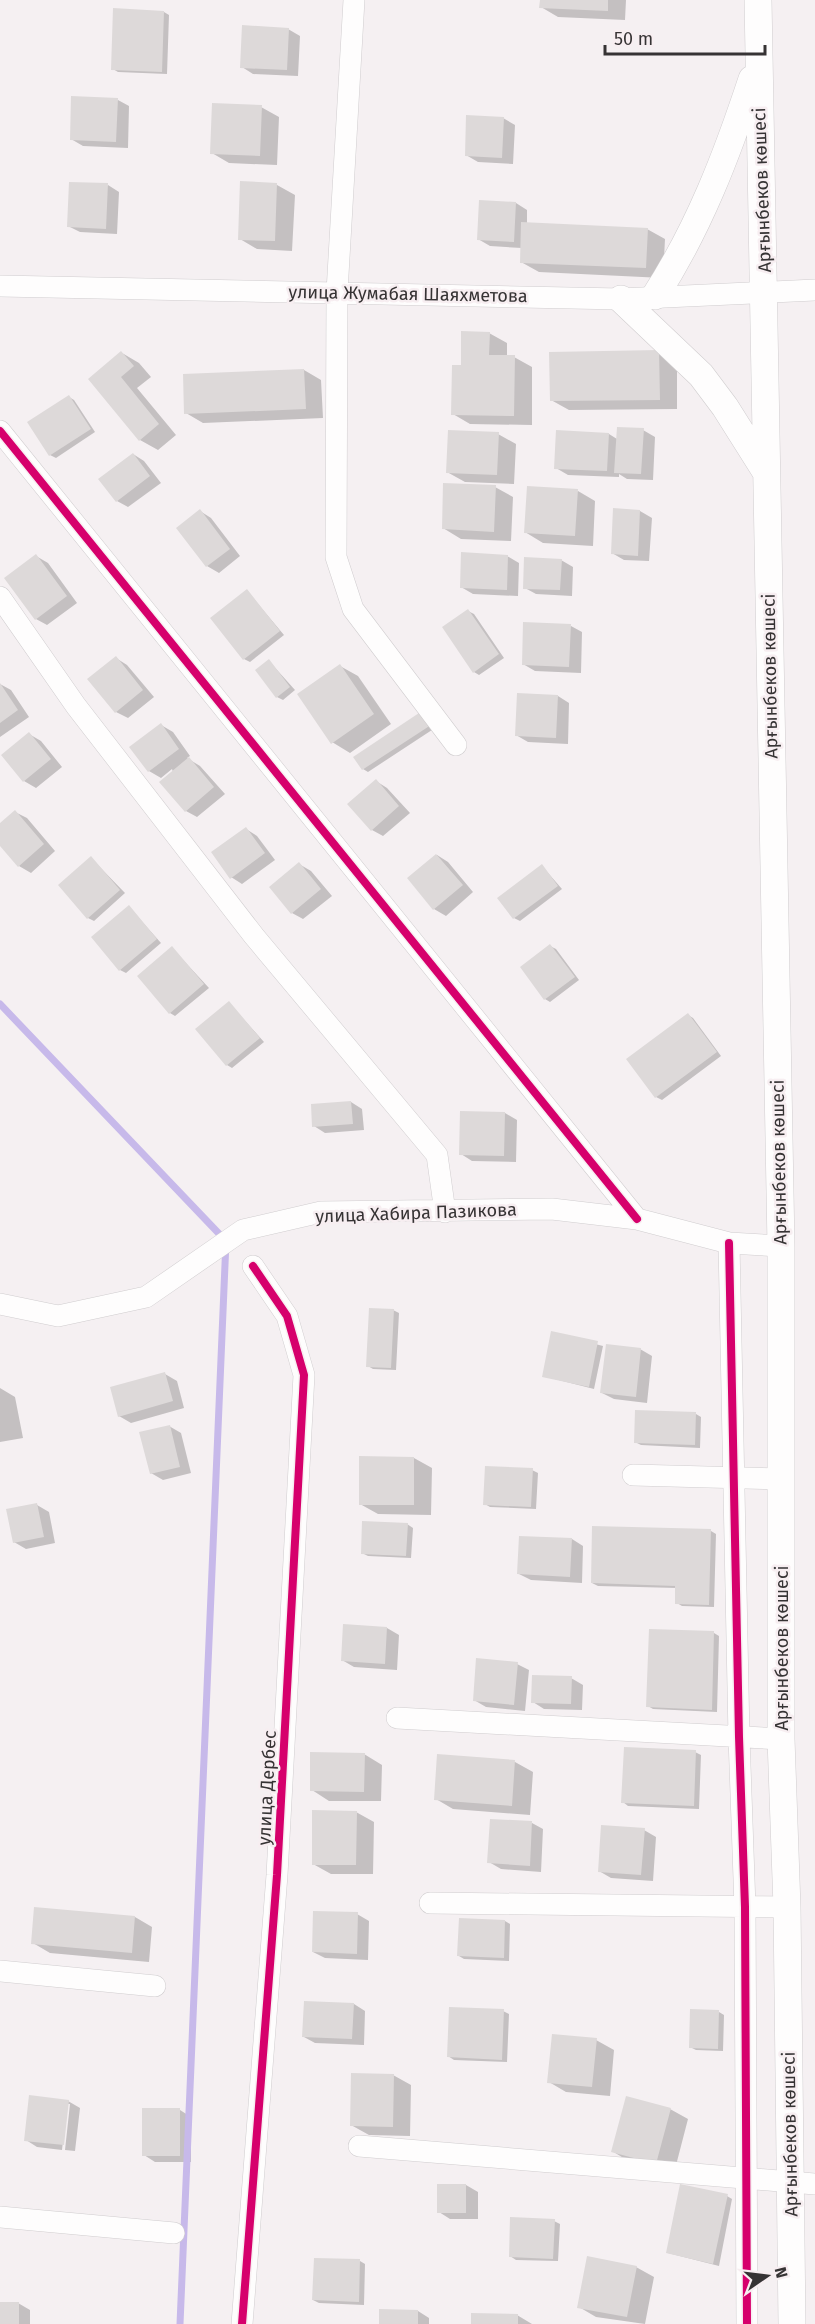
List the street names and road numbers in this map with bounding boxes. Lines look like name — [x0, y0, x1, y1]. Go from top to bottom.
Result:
street label: Арғынбеков көшесі — [748, 107, 776, 273]
street label: улица Жумабая Шаяхметова — [288, 281, 528, 307]
street label: Арғынбеков көшесі — [758, 593, 782, 759]
street label: Арғынбеков көшесі — [767, 1079, 791, 1245]
street label: улица Хабира Пазикова — [315, 1198, 517, 1228]
street label: Арғынбеков көшесі — [771, 1565, 793, 1731]
street label: улица Дербес — [253, 1729, 281, 1846]
street label: Арғынбеков көшесі — [778, 2051, 802, 2217]

